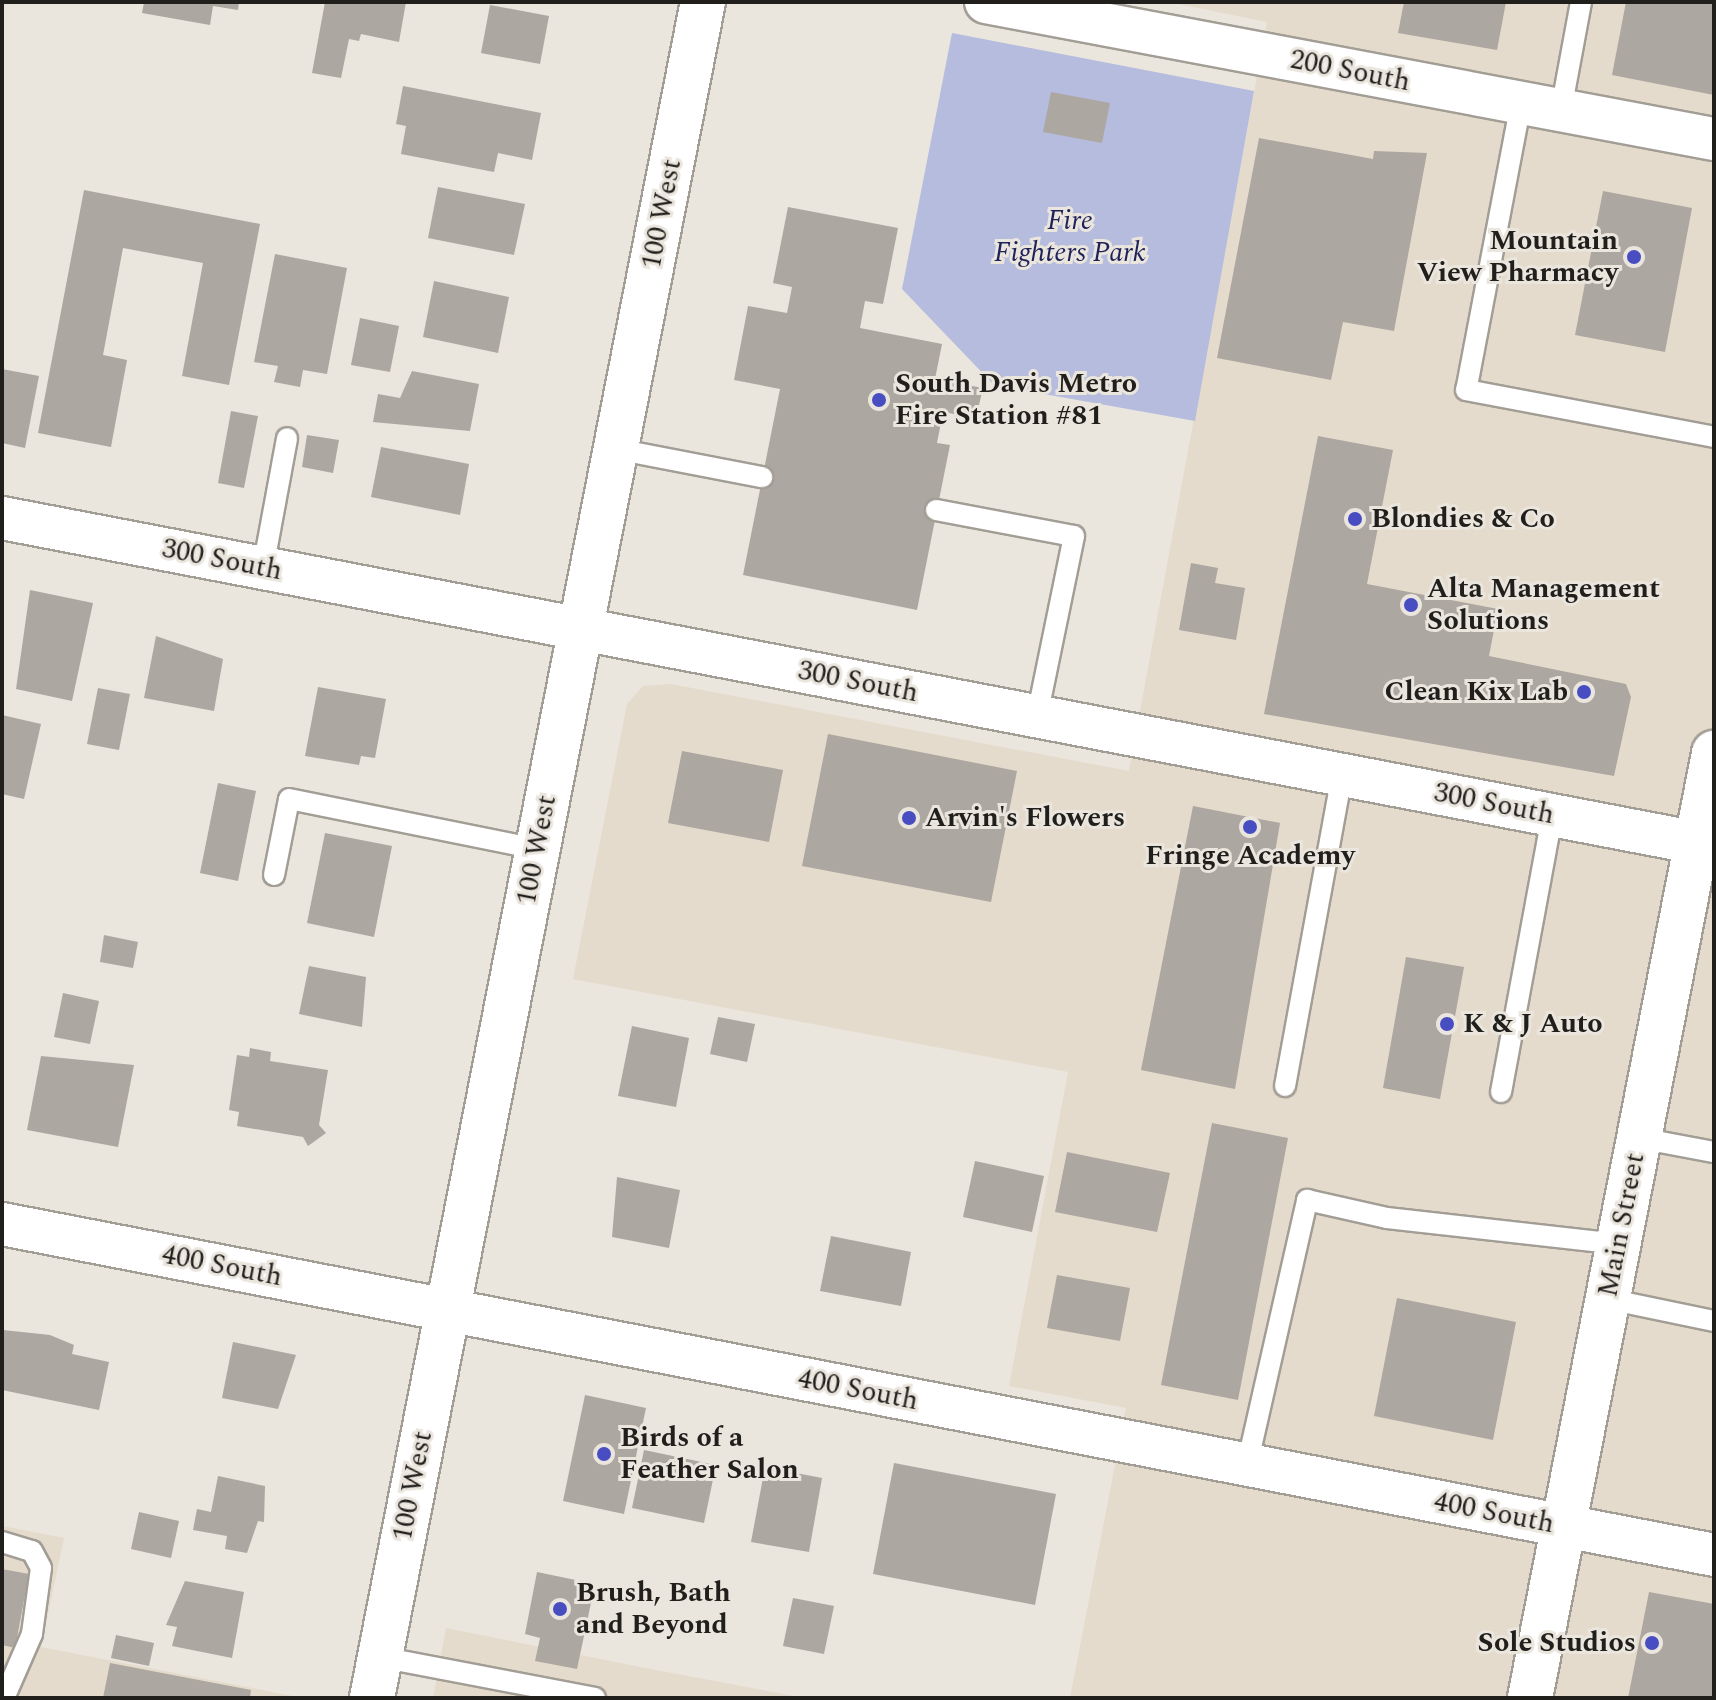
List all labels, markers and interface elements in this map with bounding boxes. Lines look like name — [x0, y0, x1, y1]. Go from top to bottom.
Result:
street label: 200 South — [1287, 43, 1413, 99]
street label: 100 West — [635, 156, 689, 272]
park label: Fire Fighters Park — [994, 204, 1146, 270]
place label: Mountain View Pharmacy — [1417, 224, 1618, 290]
marker: Mountain View Pharmacy — [1625, 248, 1643, 266]
place label: South Davis Metro Fire Station #81 — [895, 367, 1137, 433]
marker: South Davis Metro Fire Station #81 — [870, 391, 888, 409]
place label: Blondies & Co — [1371, 502, 1555, 536]
marker: Blondies & Co — [1346, 510, 1364, 528]
street label: 300 South — [159, 532, 285, 588]
place label: Alta Management Solutions — [1427, 572, 1660, 638]
marker: Alta Management Solutions — [1402, 596, 1420, 614]
street label: 300 South — [795, 654, 921, 710]
place label: Clean Kix Lab — [1385, 675, 1568, 709]
marker: Clean Kix Lab — [1575, 683, 1593, 701]
street label: 300 South — [1431, 776, 1557, 832]
street label: 100 West — [510, 792, 564, 908]
place label: Arvin's Flowers — [925, 801, 1125, 835]
marker: Arvin's Flowers — [900, 809, 918, 827]
marker: Fringe Academy — [1241, 818, 1259, 836]
place label: Fringe Academy — [1145, 839, 1355, 873]
place label: K & J Auto — [1463, 1007, 1603, 1041]
marker: K & J Auto — [1438, 1015, 1456, 1033]
street label: Main Street — [1592, 1150, 1652, 1300]
street label: 400 South — [159, 1238, 285, 1294]
street label: 400 South — [795, 1362, 921, 1418]
place label: Birds of a Feather Salon — [620, 1421, 799, 1487]
street label: 100 West — [386, 1428, 440, 1544]
marker: Birds of a Feather Salon — [595, 1445, 613, 1463]
street label: 400 South — [1431, 1485, 1557, 1541]
place label: Brush, Bath and Beyond — [576, 1576, 731, 1642]
marker: Brush, Bath and Beyond — [551, 1600, 569, 1618]
place label: Sole Studios — [1478, 1626, 1636, 1660]
marker: Sole Studios — [1643, 1634, 1661, 1652]

